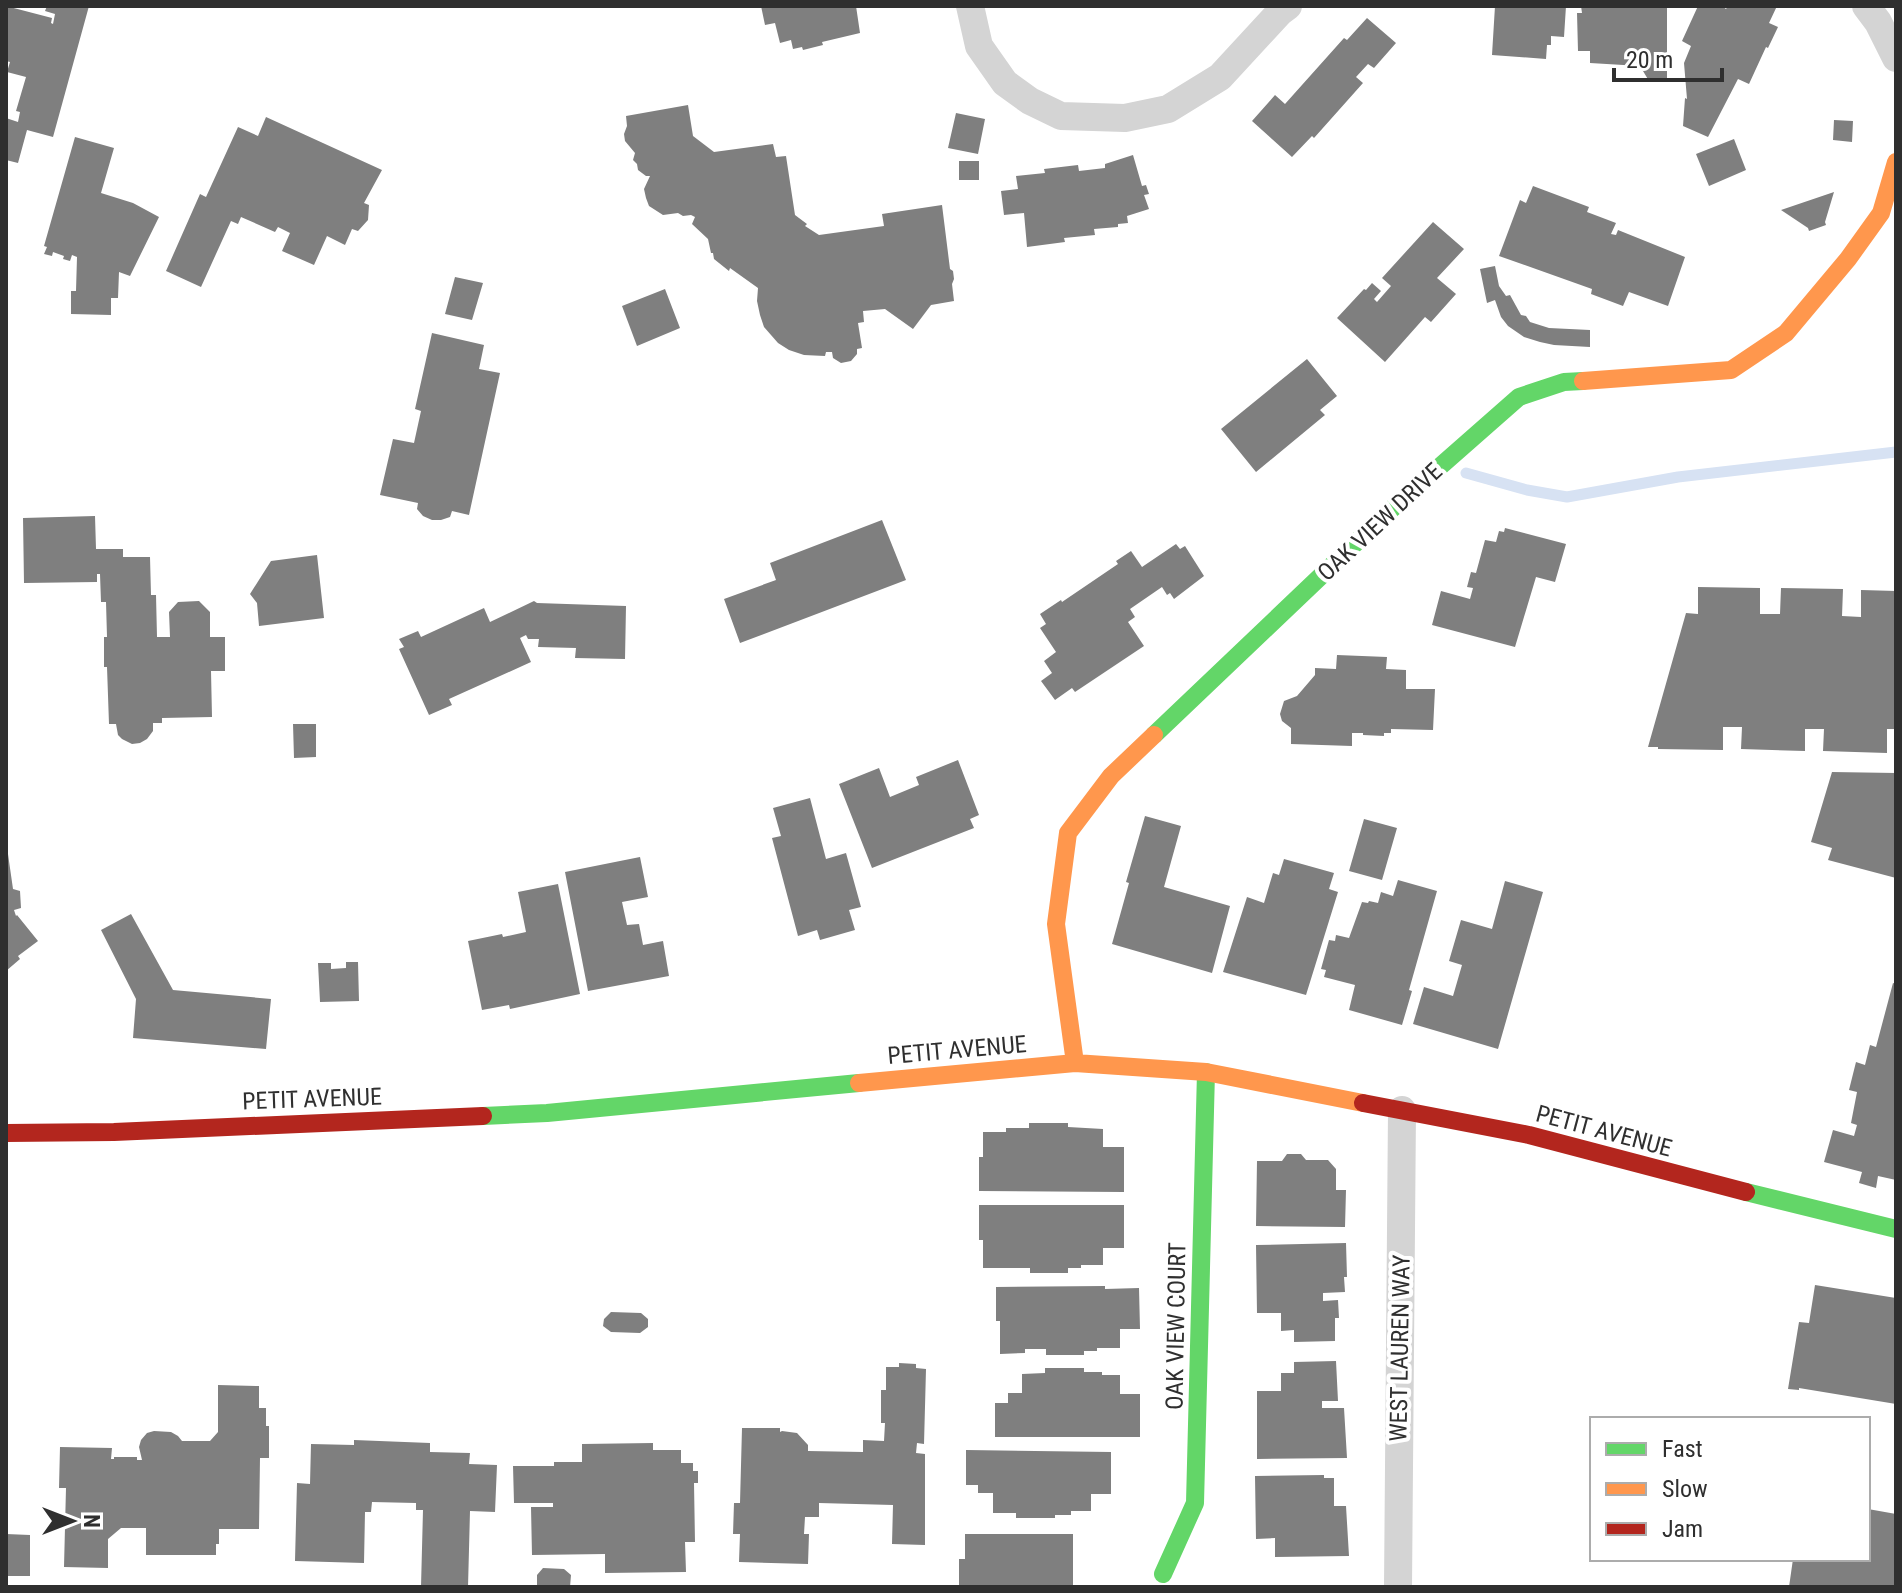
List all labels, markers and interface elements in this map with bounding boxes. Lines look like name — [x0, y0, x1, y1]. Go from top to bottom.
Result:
scale bar — [1614, 32, 1722, 82]
text: 20 m — [1626, 46, 1673, 74]
street label: OAK VIEW DRIVE — [1312, 457, 1448, 587]
street label: PETIT AVENUE — [886, 1030, 1028, 1070]
street label: PETIT AVENUE — [242, 1083, 382, 1115]
street label: PETIT AVENUE — [1533, 1099, 1675, 1163]
street label: OAK VIEW COURT — [1161, 1242, 1191, 1410]
street label: WEST LAUREN WAY — [1384, 1254, 1416, 1442]
legend — [1590, 1417, 1870, 1561]
text: Fast — [1662, 1435, 1703, 1463]
text: Slow — [1662, 1475, 1708, 1503]
north arrow — [32, 1481, 112, 1561]
text: N — [79, 1514, 104, 1528]
text: Jam — [1662, 1515, 1703, 1543]

